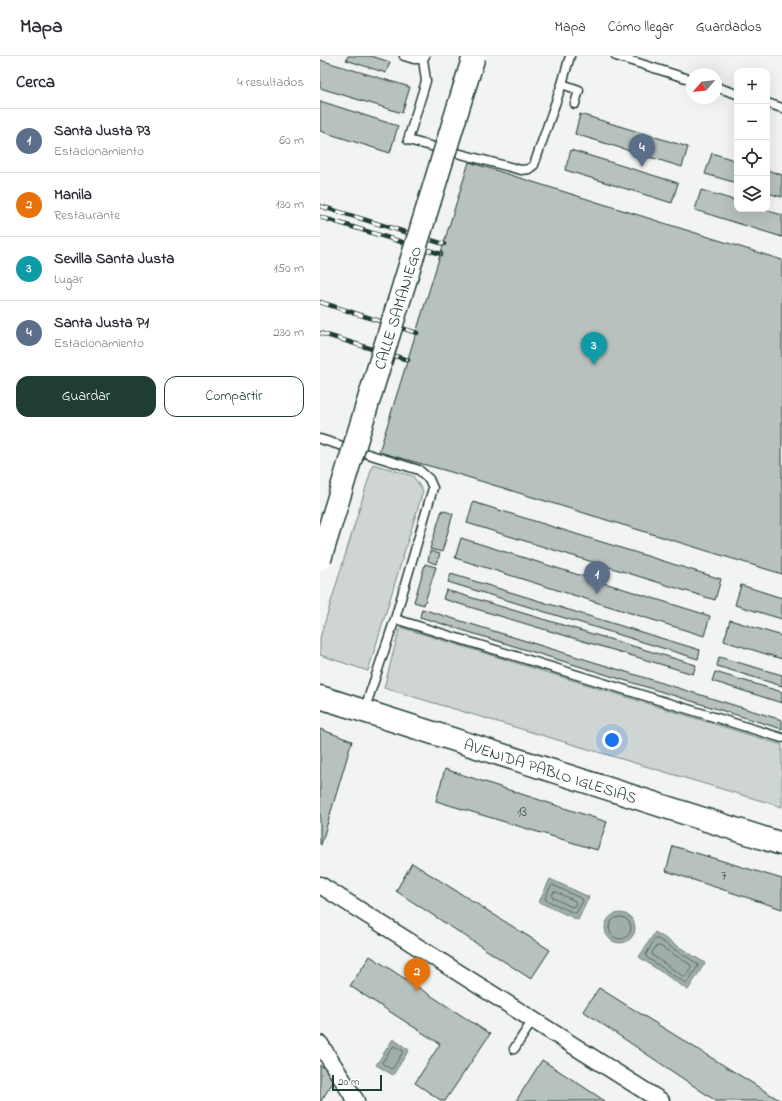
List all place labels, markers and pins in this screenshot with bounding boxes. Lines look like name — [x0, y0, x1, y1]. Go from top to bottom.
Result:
pin: 4 — [629, 134, 655, 167]
pin: 3 — [581, 332, 607, 365]
pin: 1 — [584, 561, 610, 594]
pin: 2 — [404, 958, 430, 991]

